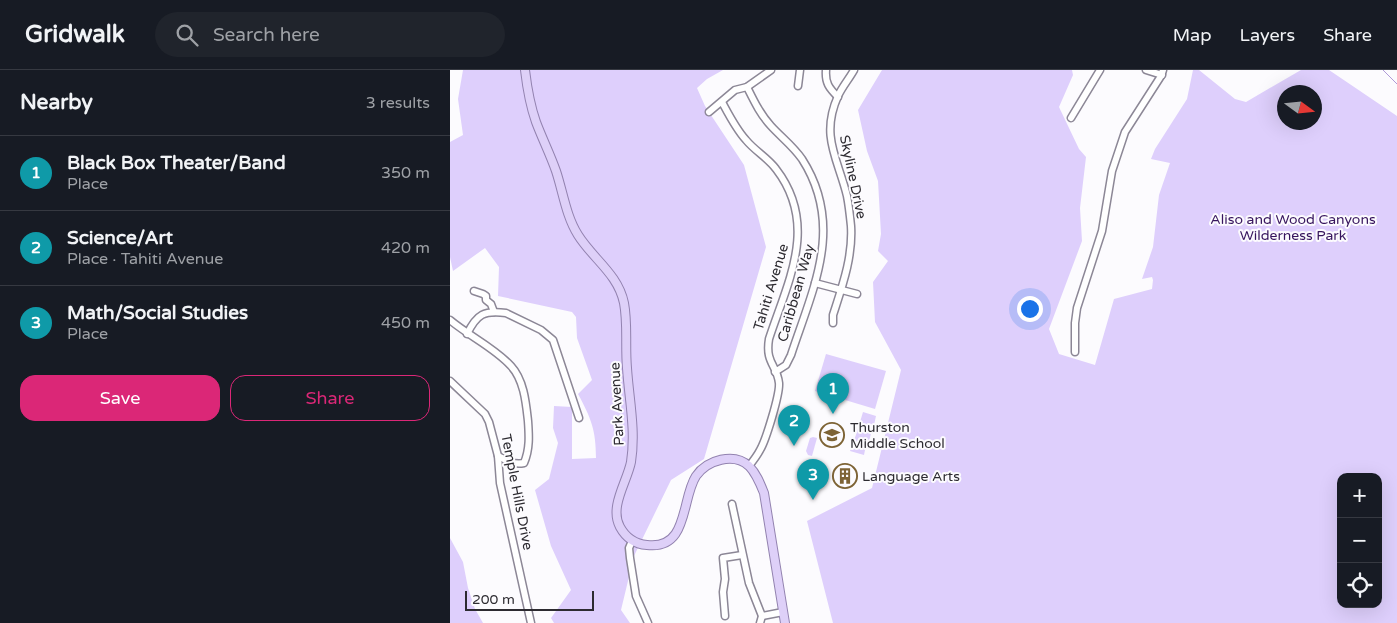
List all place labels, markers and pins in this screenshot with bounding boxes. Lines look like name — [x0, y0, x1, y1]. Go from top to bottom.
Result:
pin: 1 — [817, 373, 849, 414]
pin: 2 — [778, 405, 810, 446]
place label: Thurston Middle School — [850, 419, 945, 452]
school or university icon: Thurston Middle School — [819, 422, 845, 448]
pin: 3 — [797, 459, 829, 500]
building icon: Language Arts — [832, 463, 858, 489]
place label: Language Arts — [862, 468, 960, 485]

